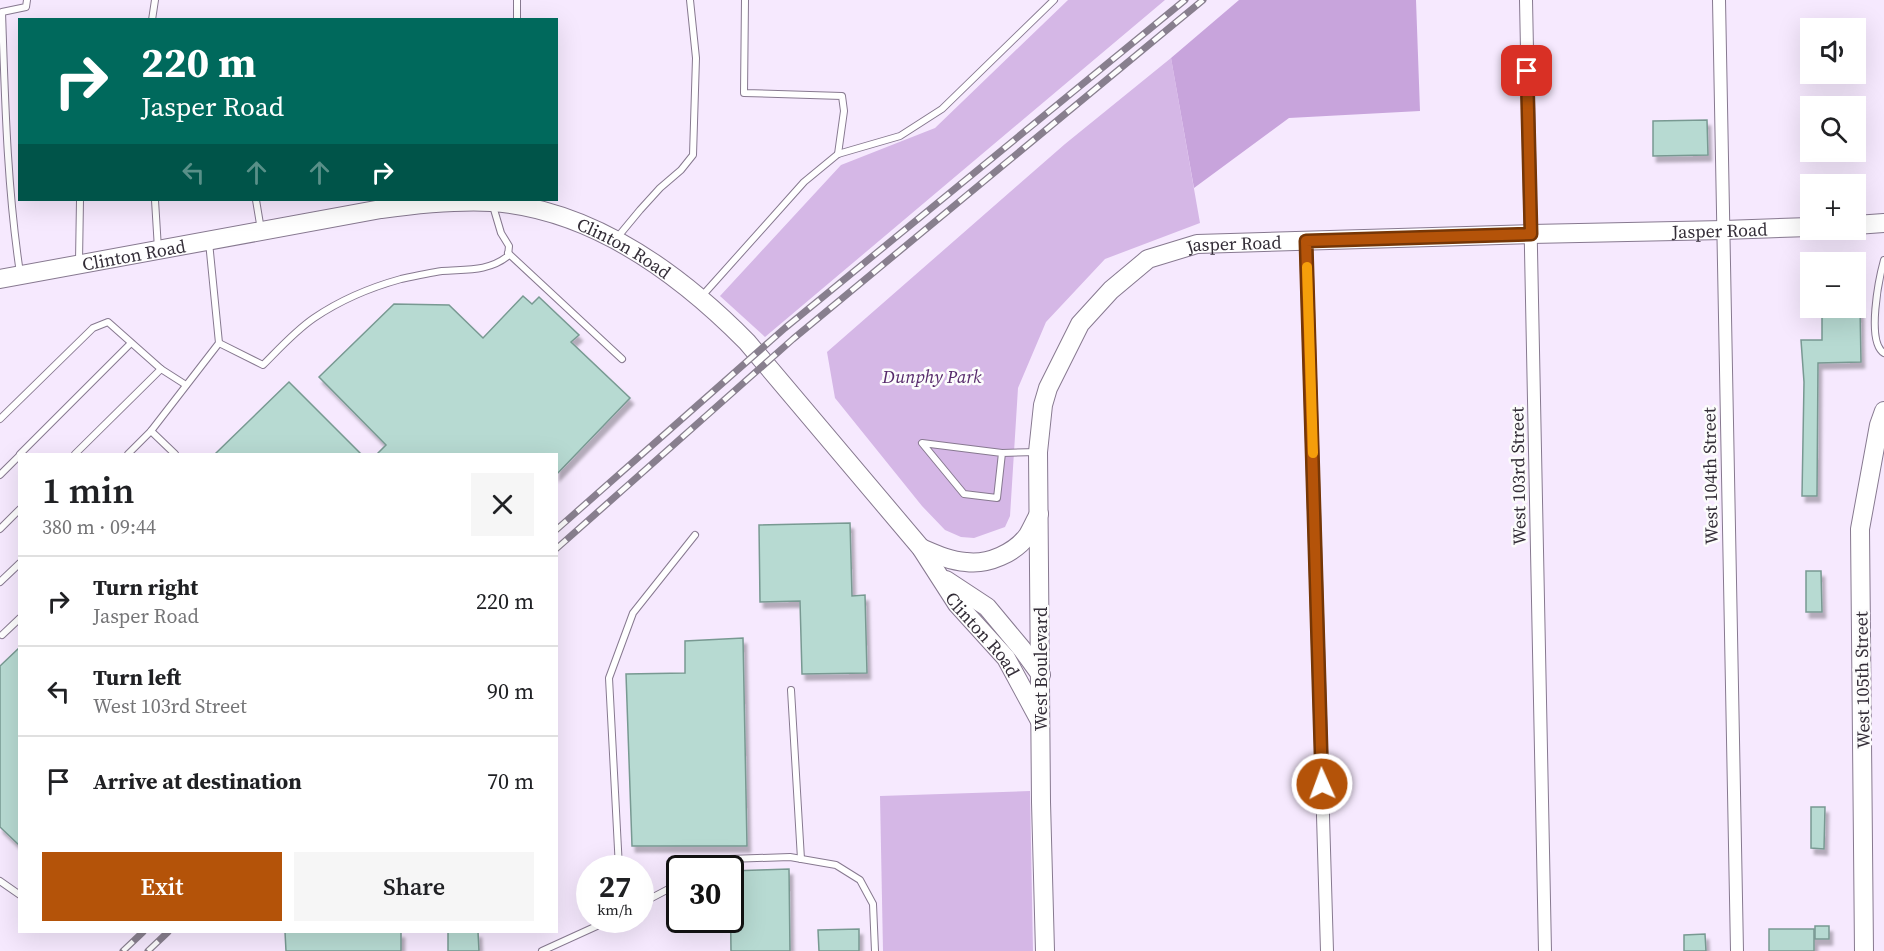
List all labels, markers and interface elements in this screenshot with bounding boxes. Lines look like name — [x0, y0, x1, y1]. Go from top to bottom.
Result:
map controls — [1800, 18, 1866, 318]
button: sound — [1800, 18, 1866, 84]
text: 220 m — [141, 33, 256, 91]
icon: right — [42, 42, 120, 120]
pin — [1501, 45, 1552, 96]
icon: arrive — [1510, 54, 1543, 87]
text: Jasper Road — [141, 88, 284, 125]
button: search — [1800, 96, 1866, 162]
icon: left — [177, 156, 210, 189]
icon: ahead — [240, 156, 273, 189]
icon: ahead — [303, 156, 336, 189]
icon: right — [366, 156, 399, 189]
button: + — [1800, 174, 1866, 240]
street label: Clinton Road — [573, 211, 676, 284]
street label: Jasper Road — [1671, 216, 1768, 244]
street label: Jasper Road — [1182, 229, 1282, 259]
street label: Clinton Road — [80, 233, 187, 276]
button: − — [1800, 252, 1866, 318]
park label: Dunphy Park — [881, 364, 982, 389]
street label: West 103rd Street — [1504, 406, 1532, 545]
street label: West 104th Street — [1696, 407, 1724, 545]
text: 1 min — [42, 466, 134, 515]
button: close — [471, 473, 534, 536]
text: 380 m · 09:44 — [42, 513, 156, 541]
text: Turn right — [93, 572, 198, 602]
icon: right — [42, 585, 75, 618]
text: 220 m — [476, 586, 534, 616]
street label: Clinton Road — [940, 587, 1026, 681]
text: Jasper Road — [93, 602, 199, 630]
street label: West Boulevard — [1028, 607, 1053, 731]
street label: West 105th Street — [1848, 611, 1876, 749]
text: Turn left — [93, 662, 181, 692]
icon: left — [42, 675, 75, 708]
text: 90 m — [487, 676, 534, 706]
text: West 103rd Street — [93, 692, 247, 720]
position arrow — [1290, 752, 1354, 816]
icon: arrive — [42, 765, 75, 798]
text: Arrive at destination — [93, 766, 302, 796]
text: 70 m — [487, 766, 534, 796]
button: Exit — [42, 852, 282, 921]
button: Share — [294, 852, 534, 921]
speed limit sign: 30 — [666, 855, 744, 933]
text: 27 — [599, 866, 631, 907]
text: km/h — [597, 899, 633, 920]

